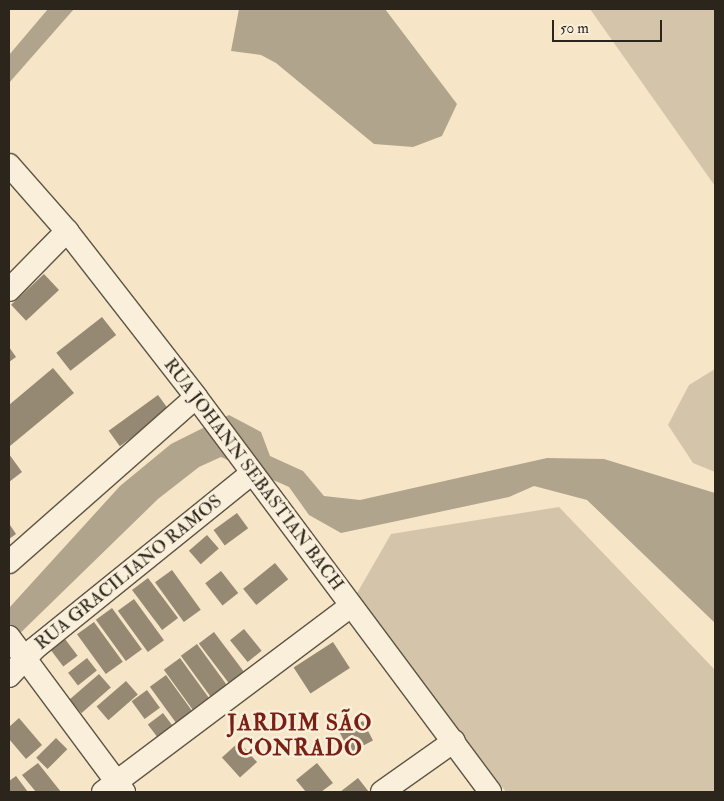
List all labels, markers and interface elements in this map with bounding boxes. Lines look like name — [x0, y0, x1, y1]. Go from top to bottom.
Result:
scale bar — [554, 10, 664, 42]
text: 50 m — [560, 19, 589, 38]
street label: RUA JOHANN SEBASTIAN BACH — [159, 355, 347, 595]
street label: RUA GRACILIANO RAMOS — [31, 491, 227, 655]
district label: JARDIM SÃO CONRADO — [226, 710, 374, 761]

